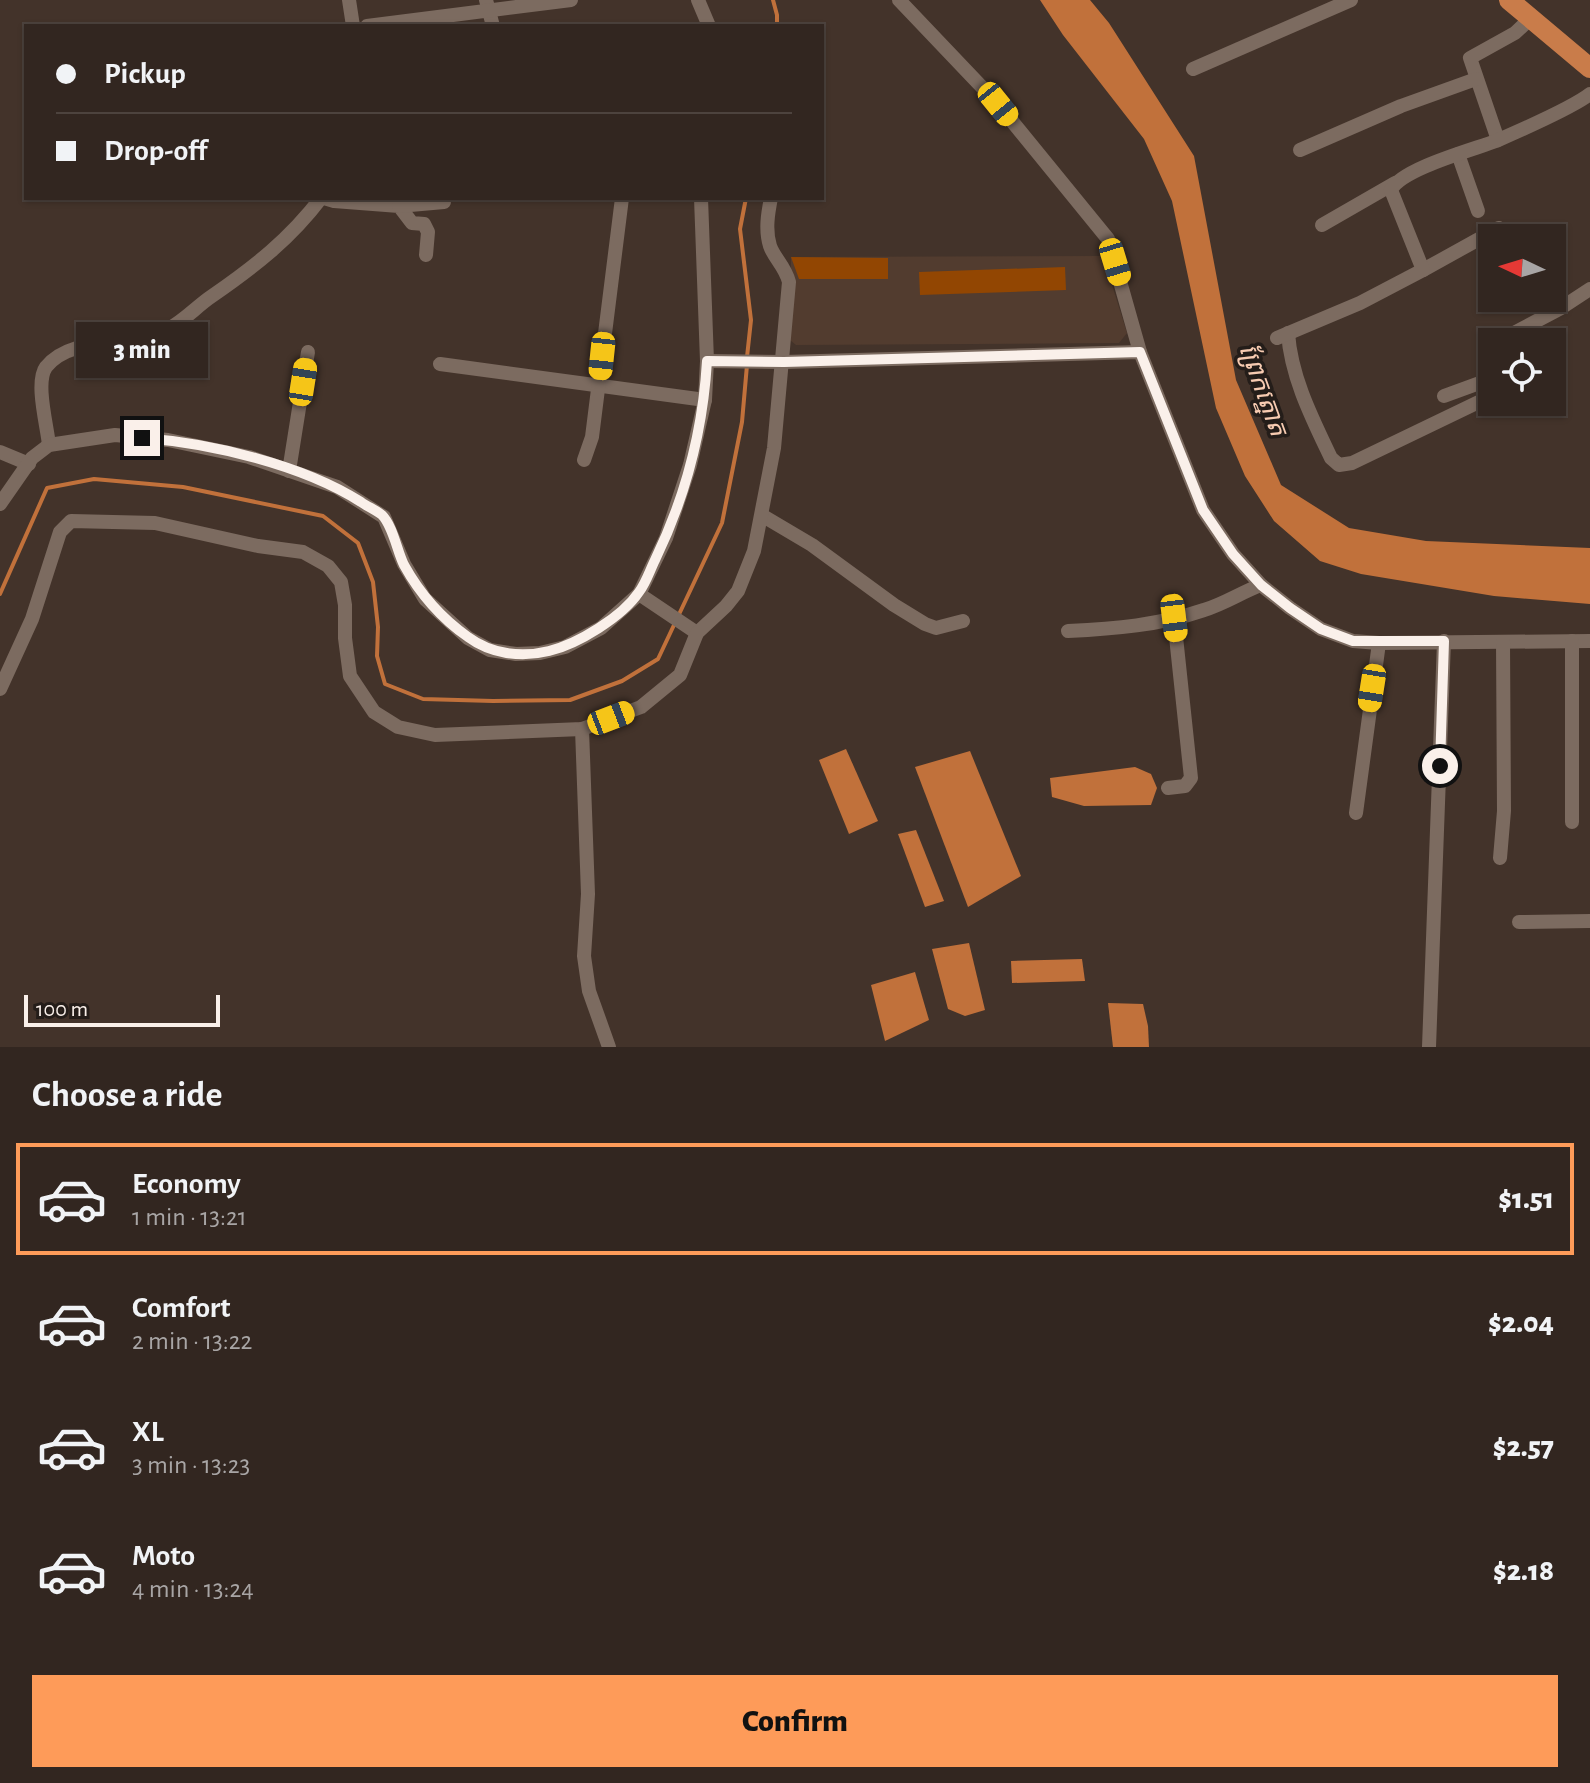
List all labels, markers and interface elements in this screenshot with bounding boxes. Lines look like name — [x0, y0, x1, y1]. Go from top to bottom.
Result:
text: Pickup — [104, 59, 186, 89]
car — [974, 78, 1022, 130]
text: Drop-off — [104, 136, 207, 166]
north arrow — [1478, 224, 1566, 312]
map controls — [1478, 224, 1566, 416]
car — [1097, 236, 1133, 288]
callout: 3 min — [76, 322, 208, 378]
button: locate — [1478, 328, 1566, 416]
car — [588, 331, 616, 381]
text: 3 min — [113, 337, 171, 363]
water label: ព្រែកត្នោត — [1232, 340, 1294, 442]
car — [287, 356, 319, 408]
route end — [124, 420, 160, 456]
car — [1159, 593, 1189, 643]
car — [1356, 662, 1388, 714]
car — [584, 698, 638, 738]
route start — [1422, 748, 1458, 784]
scale bar — [24, 991, 220, 1027]
text: 100 m — [36, 998, 88, 1020]
text: Choose a ride — [32, 1077, 222, 1113]
icon: car — [36, 1163, 108, 1235]
text: Economy — [132, 1169, 241, 1199]
text: $1.51 — [1498, 1184, 1554, 1214]
text: 1 min · 13:21 — [132, 1204, 247, 1230]
icon: car — [36, 1287, 108, 1359]
text: Comfort — [132, 1293, 231, 1323]
text: $2.04 — [1488, 1308, 1554, 1338]
text: 2 min · 13:22 — [132, 1328, 252, 1354]
icon: car — [36, 1411, 108, 1483]
text: XL — [132, 1417, 164, 1447]
text: $2.57 — [1493, 1432, 1554, 1462]
text: 3 min · 13:23 — [132, 1452, 250, 1478]
icon: car — [36, 1535, 108, 1607]
text: Moto — [132, 1541, 195, 1571]
text: $2.18 — [1493, 1556, 1554, 1586]
text: 4 min · 13:24 — [132, 1576, 254, 1602]
button: Confirm — [32, 1675, 1558, 1767]

